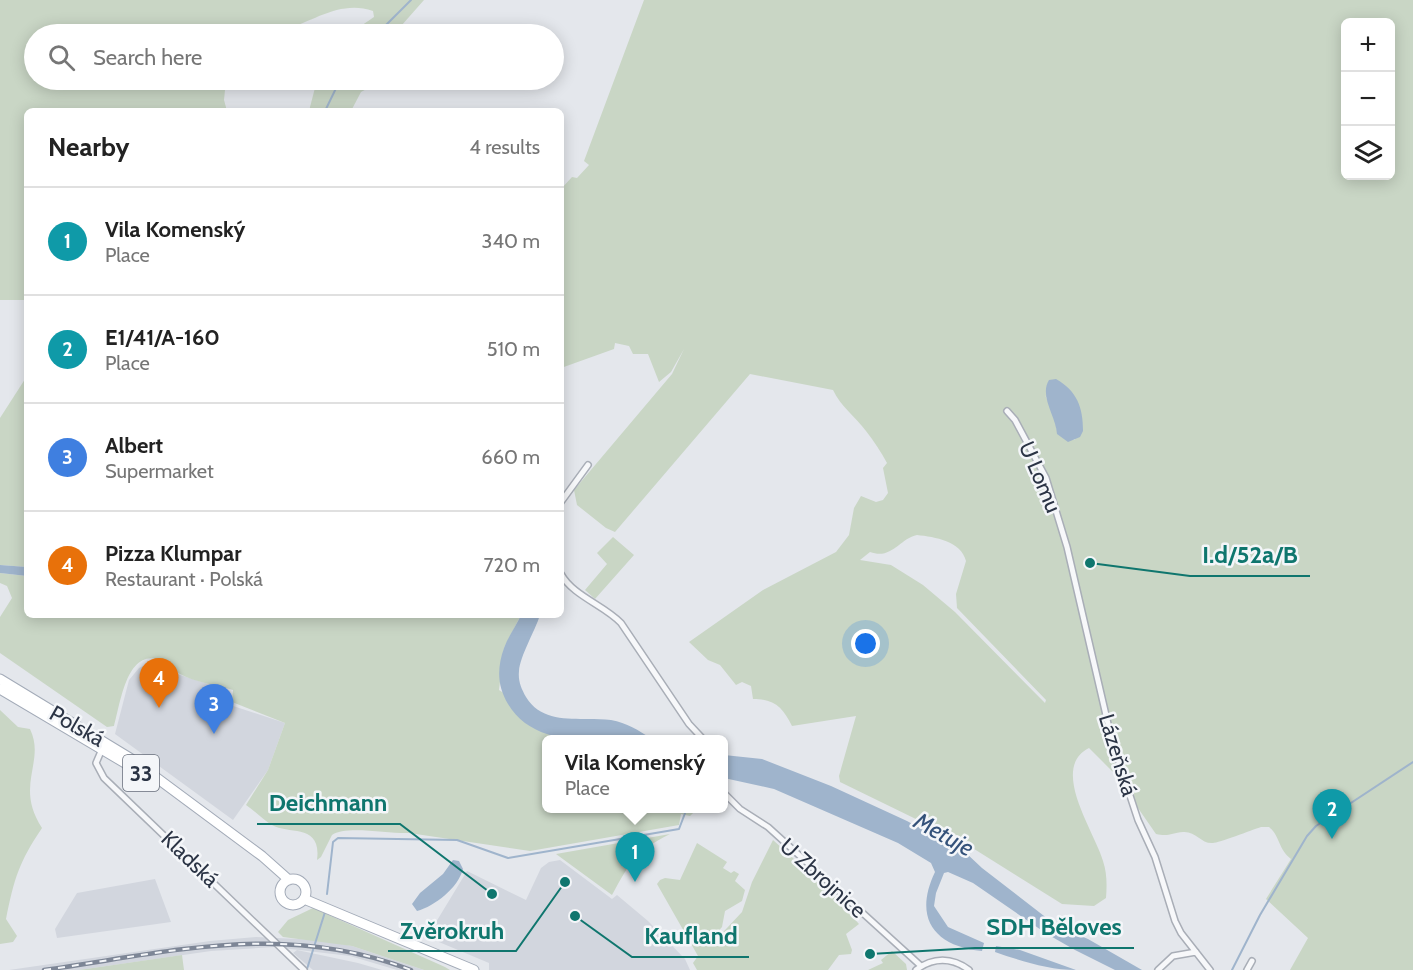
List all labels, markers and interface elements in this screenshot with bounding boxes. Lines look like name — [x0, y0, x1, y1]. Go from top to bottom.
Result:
map controls — [1341, 18, 1395, 180]
button: + — [1341, 18, 1395, 72]
search box — [24, 24, 564, 90]
icon: search — [45, 41, 78, 74]
text: Search here — [93, 44, 202, 71]
button: − — [1341, 72, 1395, 126]
button: layers — [1341, 126, 1395, 180]
text: Nearby — [48, 131, 129, 163]
text: 4 results — [469, 135, 540, 159]
text: Vila Komenský — [105, 216, 245, 243]
text: 1 — [64, 229, 71, 253]
text: 340 m — [482, 229, 540, 253]
text: Place — [105, 243, 150, 267]
text: E1/41/A-160 — [105, 324, 220, 351]
text: 2 — [62, 337, 73, 361]
text: 510 m — [487, 337, 540, 361]
text: Place — [105, 351, 150, 375]
text: Albert — [105, 432, 163, 459]
street label: U Lomu — [1013, 437, 1067, 517]
text: 3 — [62, 445, 73, 469]
text: 660 m — [481, 445, 540, 469]
text: Supermarket — [105, 459, 214, 483]
callout: I.d/52a/B — [1190, 534, 1310, 576]
text: Pizza Klumpar — [105, 540, 241, 567]
text: I.d/52a/B — [1202, 540, 1298, 569]
text: 4 — [61, 553, 74, 577]
text: 720 m — [483, 553, 540, 577]
text: Restaurant · Polská — [105, 567, 263, 591]
your location — [851, 629, 880, 658]
pin: 4 — [140, 658, 178, 708]
pin: 3 — [194, 684, 234, 734]
street label: Polská — [45, 700, 110, 753]
street label: Lázeňská — [1093, 711, 1143, 800]
popup — [542, 735, 728, 813]
text: Vila Komenský — [565, 749, 705, 776]
road number: 33 — [123, 755, 159, 791]
text: Place — [565, 776, 610, 800]
callout: Deichmann — [257, 782, 400, 824]
text: Deichmann — [269, 788, 387, 817]
pin: 2 — [1312, 790, 1352, 839]
water label: Metuje — [908, 805, 979, 862]
street label: Kladská — [156, 825, 225, 893]
pin: 1 — [616, 832, 654, 882]
street label: U Zbrojnice — [774, 832, 872, 924]
callout: SDH Běloves — [975, 906, 1134, 948]
callout: Zvěrokruh — [388, 909, 516, 951]
text: SDH Běloves — [986, 912, 1122, 941]
callout: Kaufland — [632, 915, 749, 957]
text: Zvěrokruh — [400, 916, 504, 945]
text: Kaufland — [644, 921, 738, 950]

